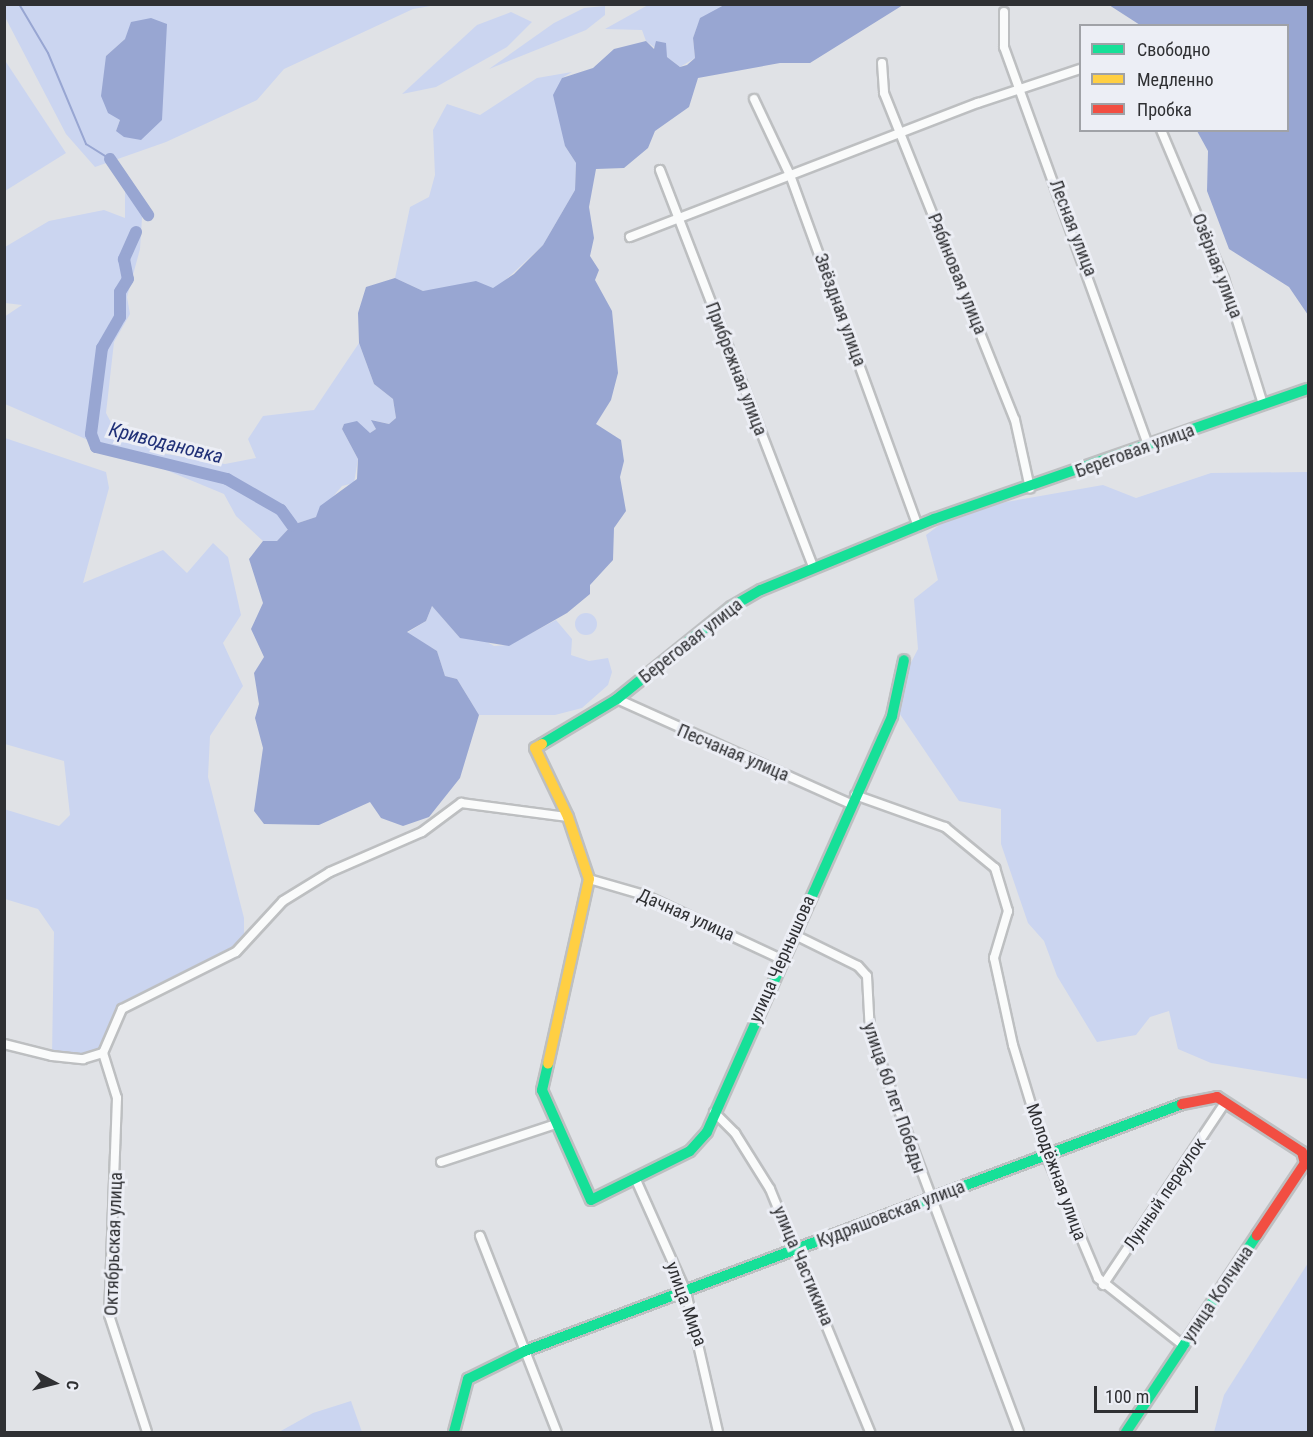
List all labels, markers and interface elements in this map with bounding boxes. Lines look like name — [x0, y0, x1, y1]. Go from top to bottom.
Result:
legend — [1079, 24, 1289, 132]
text: Свободно — [1137, 39, 1210, 60]
text: Медленно — [1137, 69, 1214, 90]
text: Пробка — [1137, 99, 1192, 120]
street label: Лесная улица — [1045, 177, 1101, 279]
street label: Рябиновая улица — [923, 210, 991, 338]
street label: Озёрная улица — [1187, 211, 1247, 321]
street label: Звёздная улица — [810, 251, 870, 369]
street label: Прибрежная улица — [701, 299, 771, 439]
water label: Криводановка — [107, 417, 225, 469]
street label: Береговая улица — [1072, 419, 1198, 483]
street label: Береговая улица — [635, 594, 747, 688]
street label: Песчаная улица — [674, 720, 792, 786]
street label: Дачная улица — [634, 884, 738, 946]
street label: улица Чернышова — [744, 892, 820, 1026]
street label: улица 60 лет Победы — [858, 1020, 930, 1176]
street label: Молодёжная улица — [1021, 1101, 1091, 1243]
street label: Лунный переулок — [1119, 1134, 1211, 1254]
street label: Октябрьская улица — [101, 1172, 127, 1316]
street label: Кудряшовская улица — [814, 1176, 968, 1252]
street label: улица Частикина — [768, 1203, 838, 1329]
street label: улица Колчина — [1178, 1242, 1258, 1346]
street label: улица Мира — [661, 1259, 711, 1349]
north arrow — [24, 1353, 84, 1413]
scale bar — [1097, 1374, 1200, 1412]
text: С — [62, 1380, 82, 1391]
text: 100 m — [1105, 1386, 1149, 1407]

